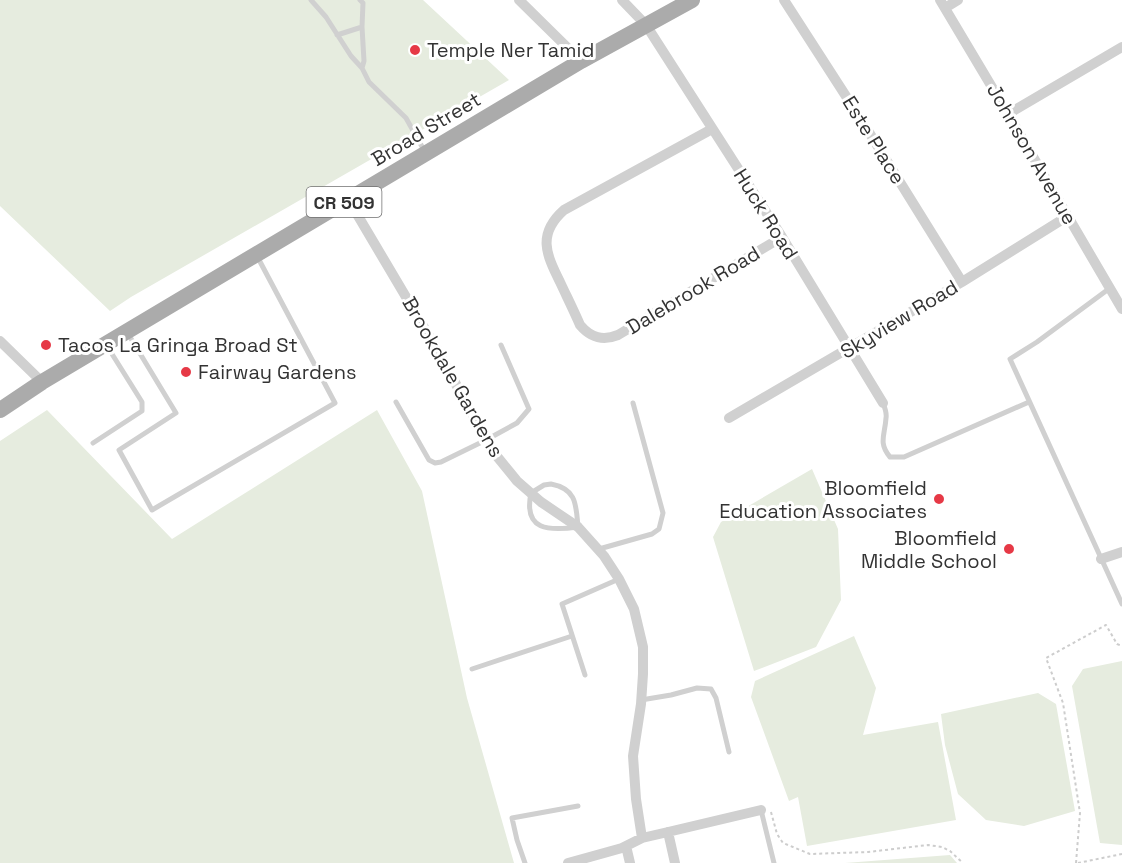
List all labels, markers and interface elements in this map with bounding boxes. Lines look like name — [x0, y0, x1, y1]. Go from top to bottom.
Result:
place label: Temple Ner Tamid — [427, 37, 594, 63]
marker: Temple Ner Tamid — [408, 43, 422, 57]
street label: Johnson Avenue — [981, 79, 1083, 229]
street label: Broad Street — [367, 86, 485, 172]
street label: Este Place — [837, 91, 911, 189]
street label: Huck Road — [728, 164, 804, 264]
road number: CR 509 — [306, 187, 382, 217]
street label: Dalebrook Road — [621, 240, 765, 340]
street label: Skyview Road — [835, 274, 963, 364]
street label: Brookdale Gardens — [396, 292, 510, 462]
place label: Tacos La Gringa Broad St — [58, 332, 298, 358]
marker: Tacos La Gringa Broad St — [39, 338, 53, 352]
place label: Fairway Gardens — [198, 359, 356, 385]
marker: Fairway Gardens — [179, 365, 193, 379]
place label: Bloomfield Education Associates — [719, 475, 927, 524]
marker: Bloomfield Education Associates — [932, 492, 946, 506]
place label: Bloomfield Middle School — [861, 525, 997, 574]
marker: Bloomfield Middle School — [1002, 542, 1016, 556]

